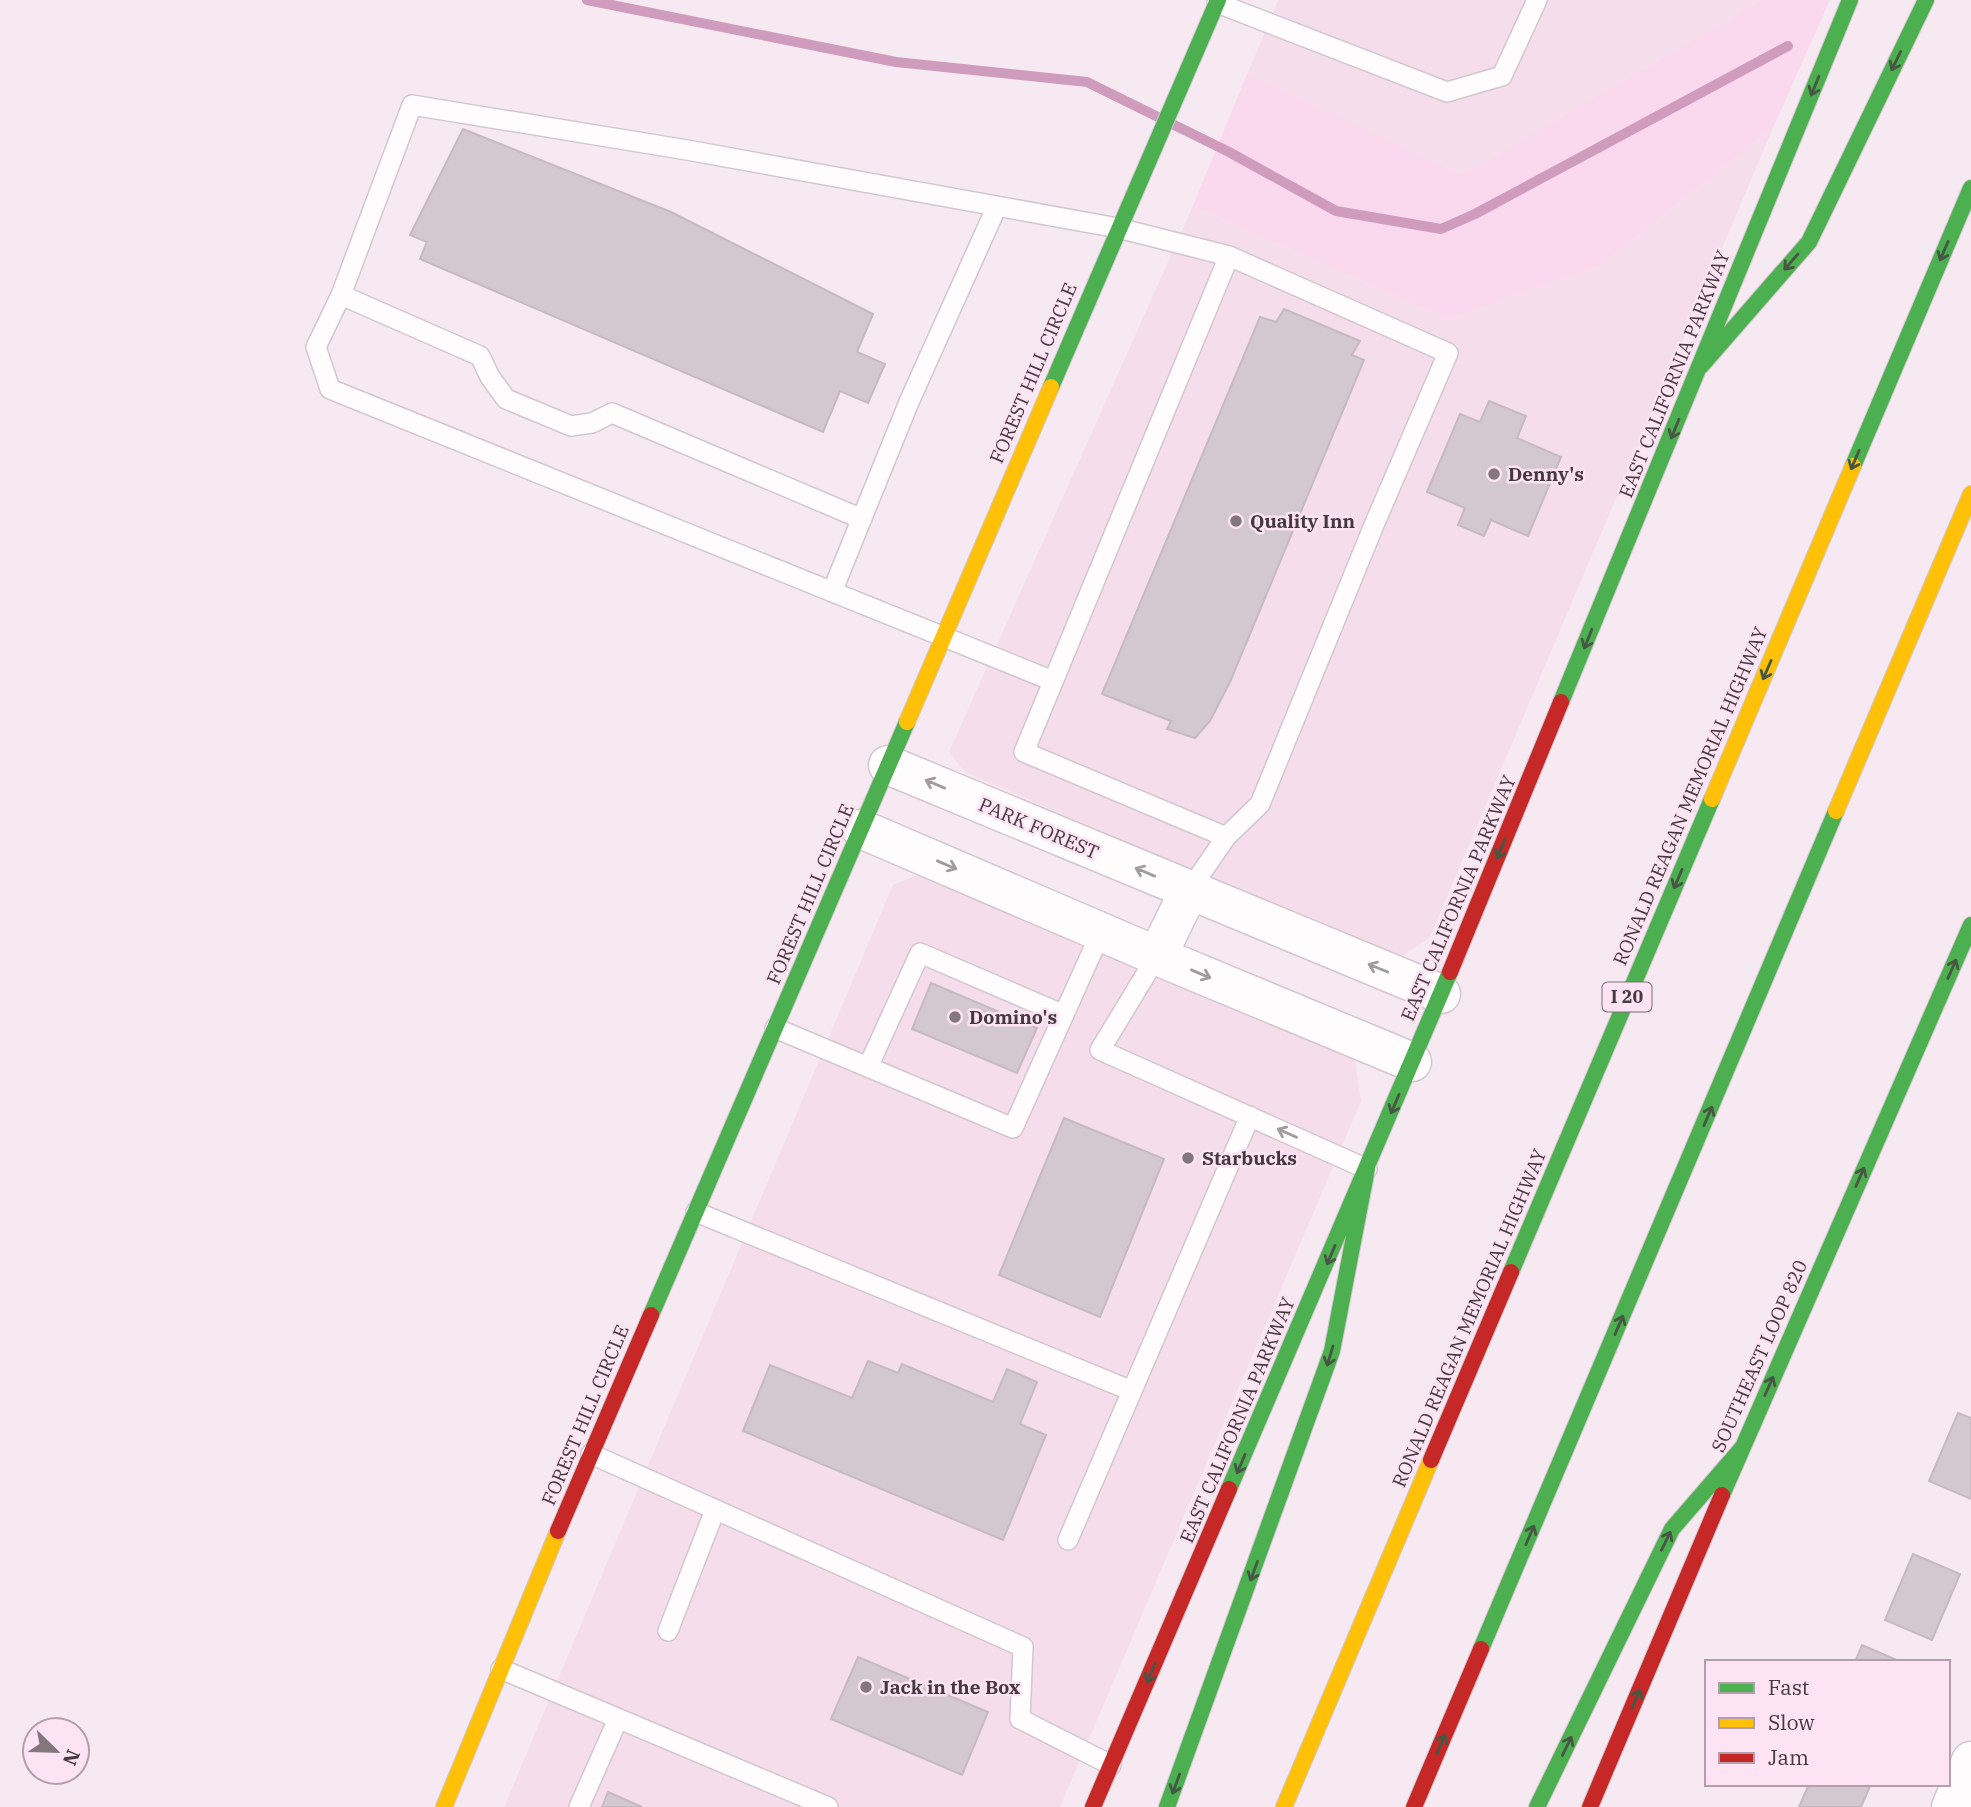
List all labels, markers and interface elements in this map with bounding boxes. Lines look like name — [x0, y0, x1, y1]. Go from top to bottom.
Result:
one-way arrow — [1889, 51, 1902, 72]
one-way arrow — [1807, 75, 1820, 96]
one-way arrow — [1937, 240, 1950, 261]
street label: EAST CALIFORNIA PARKWAY — [1613, 247, 1735, 501]
one-way arrow — [1783, 253, 1799, 271]
street label: FOREST HILL CIRCLE — [984, 279, 1082, 467]
one-way arrow — [1667, 417, 1680, 439]
one-way arrow — [1848, 449, 1861, 471]
place label: Denny's — [1508, 462, 1584, 486]
marker: Denny's — [1486, 466, 1502, 482]
place label: Quality Inn — [1250, 509, 1355, 533]
marker: Quality Inn — [1228, 513, 1244, 529]
street label: RONALD REAGAN MEMORIAL HIGHWAY — [1608, 623, 1772, 969]
one-way arrow — [1580, 628, 1593, 649]
one-way arrow — [1759, 659, 1772, 680]
street label: EAST CALIFORNIA PARKWAY — [1395, 772, 1521, 1024]
one-way arrow — [925, 777, 946, 790]
street label: PARK FOREST — [975, 792, 1103, 864]
street label: FOREST HILL CIRCLE — [761, 800, 859, 988]
one-way arrow — [1494, 838, 1507, 860]
one-way arrow — [935, 859, 957, 872]
one-way arrow — [1135, 865, 1156, 878]
one-way arrow — [1670, 868, 1683, 889]
one-way arrow — [1946, 959, 1959, 980]
one-way arrow — [1368, 961, 1389, 974]
one-way arrow — [1189, 968, 1211, 981]
road number: I 20 — [1602, 982, 1652, 1012]
place label: Domino's — [969, 1005, 1057, 1029]
marker: Domino's — [947, 1009, 963, 1025]
one-way arrow — [1387, 1093, 1400, 1115]
one-way arrow — [1702, 1106, 1715, 1127]
one-way arrow — [1276, 1126, 1298, 1139]
street label: RONALD REAGAN MEMORIAL HIGHWAY — [1387, 1145, 1551, 1491]
place label: Starbucks — [1202, 1146, 1297, 1170]
marker: Starbucks — [1180, 1150, 1196, 1166]
one-way arrow — [1855, 1167, 1868, 1188]
one-way arrow — [1324, 1243, 1337, 1265]
street label: SOUTHEAST LOOP 820 — [1706, 1256, 1812, 1456]
street label: EAST CALIFORNIA PARKWAY — [1174, 1294, 1300, 1546]
one-way arrow — [1613, 1315, 1626, 1337]
street label: FOREST HILL CIRCLE — [536, 1321, 634, 1509]
one-way arrow — [1323, 1345, 1335, 1367]
one-way arrow — [1763, 1375, 1776, 1397]
one-way arrow — [1234, 1452, 1247, 1474]
one-way arrow — [1524, 1525, 1537, 1546]
one-way arrow — [1660, 1531, 1673, 1552]
one-way arrow — [1247, 1559, 1259, 1581]
legend — [1705, 1660, 1950, 1786]
one-way arrow — [1144, 1661, 1157, 1683]
text: Fast — [1768, 1673, 1809, 1701]
place label: Jack in the Box — [880, 1675, 1020, 1699]
marker: Jack in the Box — [858, 1679, 874, 1695]
one-way arrow — [1630, 1689, 1643, 1710]
text: Slow — [1768, 1708, 1815, 1736]
north arrow — [21, 1716, 91, 1786]
one-way arrow — [1435, 1734, 1448, 1755]
one-way arrow — [1560, 1736, 1574, 1757]
text: Jam — [1768, 1743, 1809, 1771]
text: N — [58, 1746, 86, 1769]
one-way arrow — [1168, 1773, 1181, 1795]

